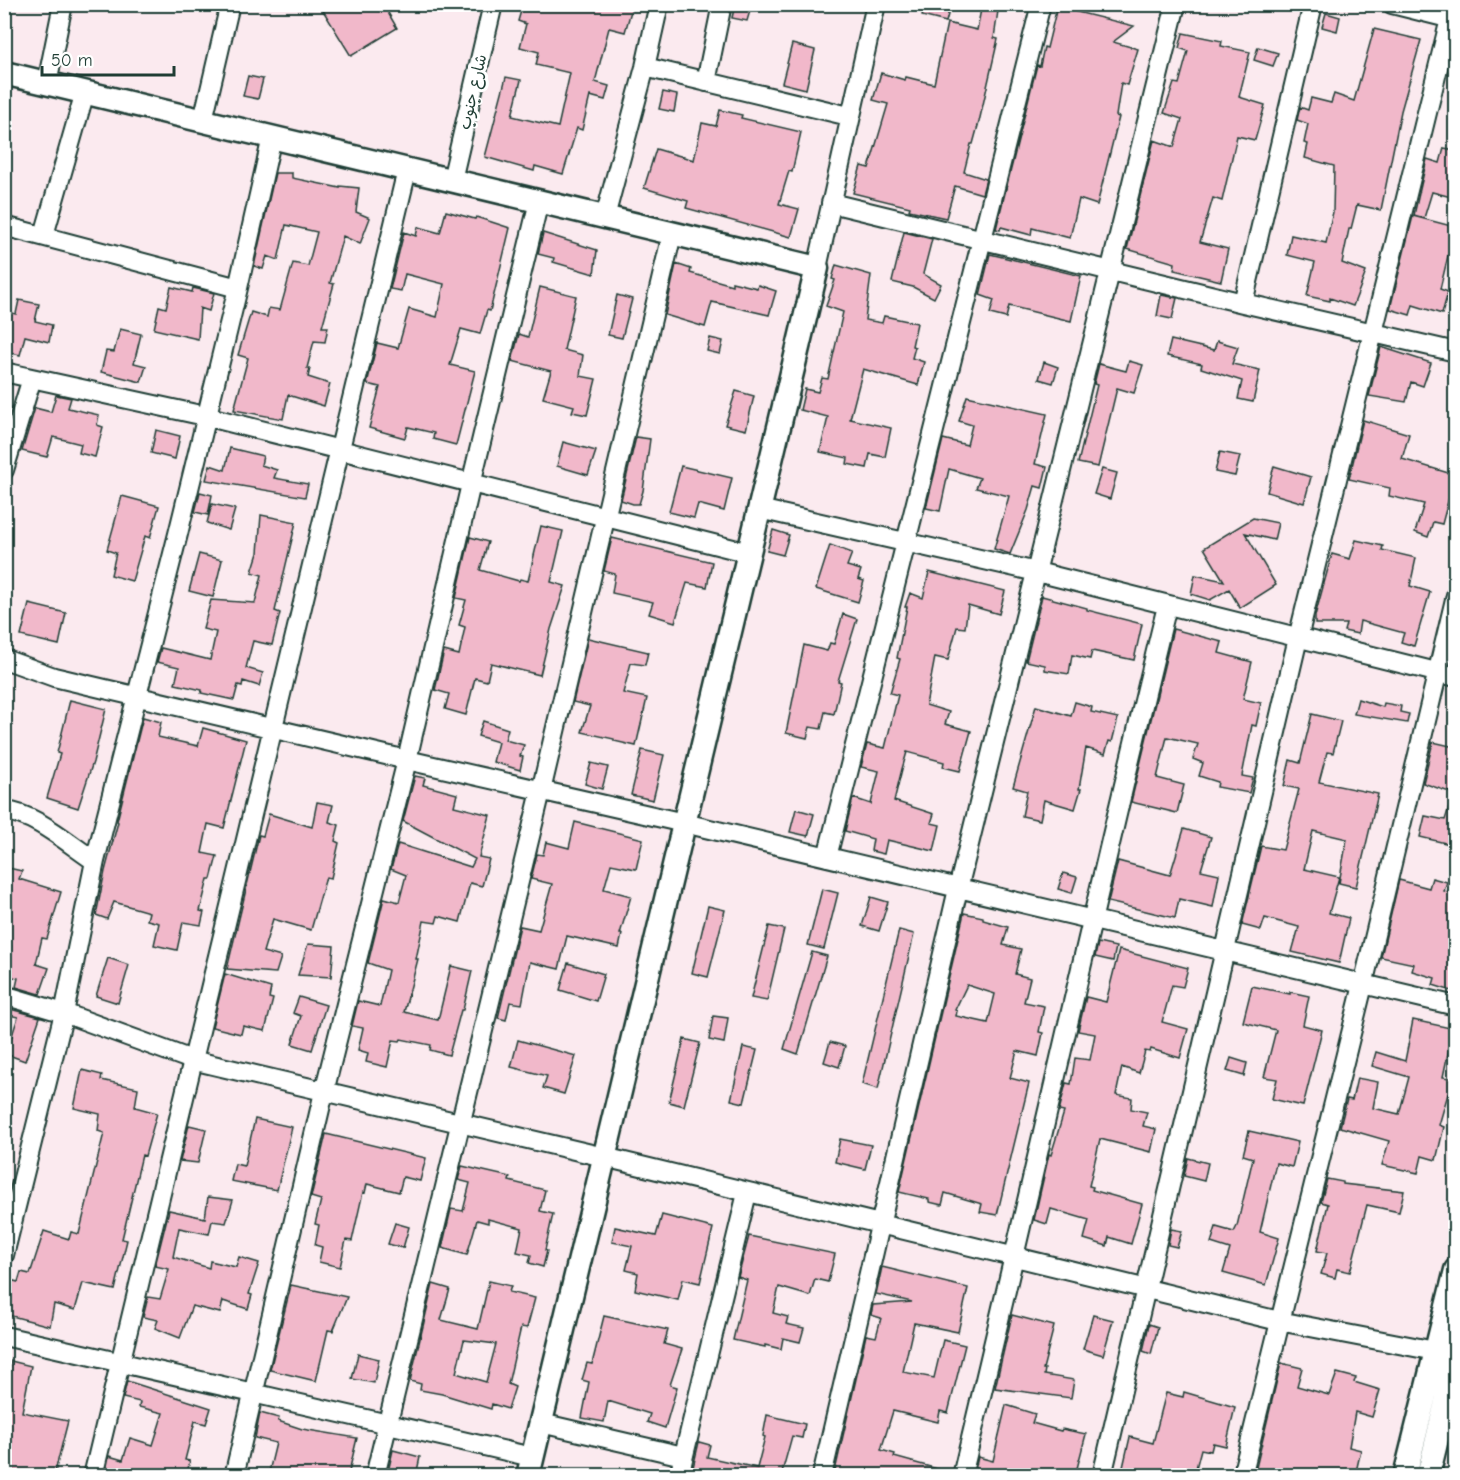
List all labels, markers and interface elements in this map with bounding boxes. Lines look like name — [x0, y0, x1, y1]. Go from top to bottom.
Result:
scale bar — [42, 39, 174, 77]
text: 50 m — [51, 50, 93, 71]
street label: شارع جنوب — [456, 52, 492, 132]

